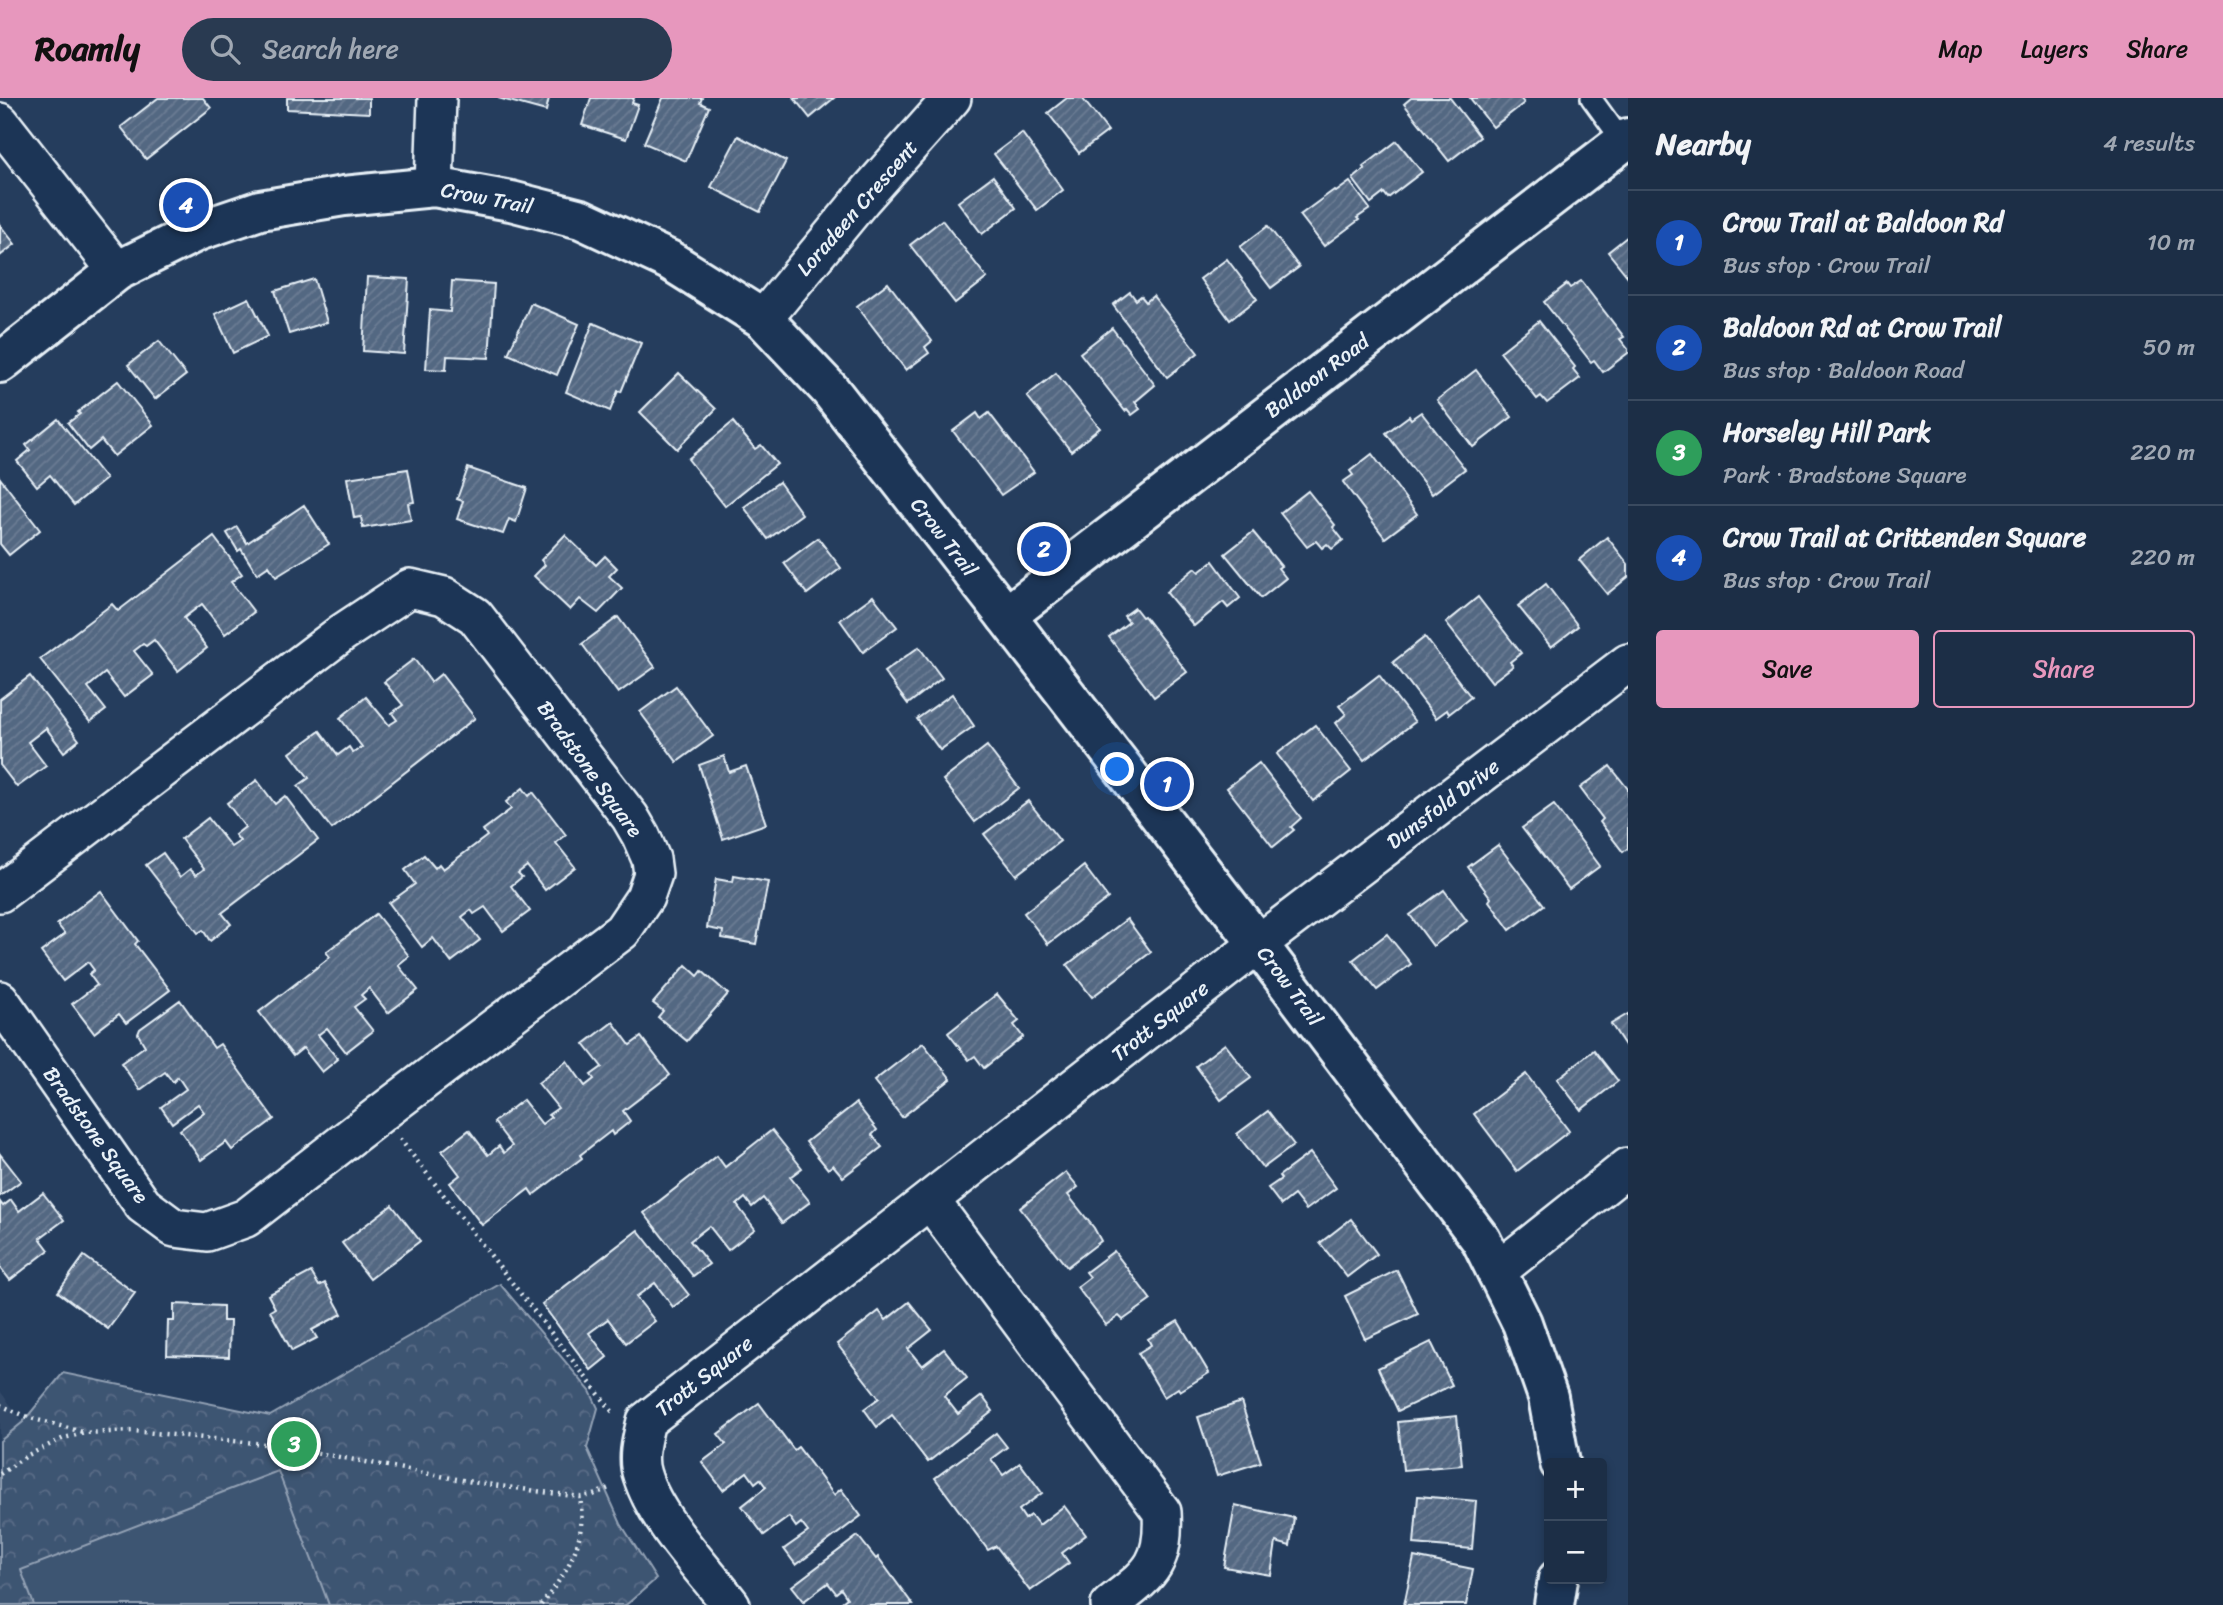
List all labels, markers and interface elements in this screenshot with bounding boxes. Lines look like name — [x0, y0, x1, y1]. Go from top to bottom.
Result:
search box — [182, 18, 672, 81]
text: Roamly — [35, 20, 140, 78]
text: Search here — [262, 26, 399, 72]
text: Map — [1938, 28, 1983, 70]
text: Layers — [2021, 28, 2088, 70]
text: Share — [2126, 28, 2188, 70]
icon: search — [206, 30, 244, 68]
text: Nearby — [1656, 117, 1751, 171]
text: 4 results — [2103, 123, 2195, 164]
street label: Loradeen Crescent — [786, 131, 928, 285]
street label: Crow Trail — [438, 170, 537, 226]
pin: 4 — [163, 179, 209, 231]
text: Crow Trail at Baldoon Rd — [1723, 199, 2003, 245]
text: 1 — [1674, 222, 1684, 263]
text: 10 m — [2147, 222, 2195, 263]
text: Bus stop · Crow Trail — [1723, 245, 1930, 286]
text: Baldoon Rd at Crow Trail — [1723, 304, 2002, 350]
street label: Baldoon Road — [1256, 322, 1379, 428]
text: 2 — [1672, 327, 1686, 368]
text: 50 m — [2143, 327, 2195, 368]
text: Bus stop · Baldoon Road — [1723, 350, 1964, 391]
text: Horseley Hill Park — [1723, 409, 1931, 455]
text: 3 — [1673, 432, 1685, 473]
text: 220 m — [2130, 432, 2195, 473]
text: Park · Bradstone Square — [1723, 455, 1967, 496]
street label: Crow Trail — [900, 489, 988, 586]
text: Crow Trail at Crittenden Square — [1723, 514, 2086, 560]
pin: 2 — [1021, 523, 1067, 575]
text: 4 — [1672, 537, 1686, 578]
text: 220 m — [2130, 537, 2195, 578]
text: Bus stop · Crow Trail — [1723, 560, 1930, 601]
button: Save — [1656, 630, 1919, 708]
button: Share — [1933, 630, 2195, 708]
street label: Bradstone Square — [527, 692, 653, 846]
street label: Dunsfold Drive — [1378, 748, 1508, 860]
your location — [1100, 752, 1134, 786]
pin: 1 — [1144, 758, 1190, 810]
street label: Crow Trail — [1247, 937, 1334, 1035]
street label: Trott Square — [1102, 970, 1218, 1072]
street label: Bradstone Square — [33, 1058, 159, 1212]
street label: Trott Square — [646, 1325, 762, 1427]
pin: 3 — [271, 1418, 317, 1470]
map controls — [1544, 1458, 1607, 1584]
button: + — [1544, 1458, 1607, 1521]
button: − — [1544, 1521, 1607, 1584]

